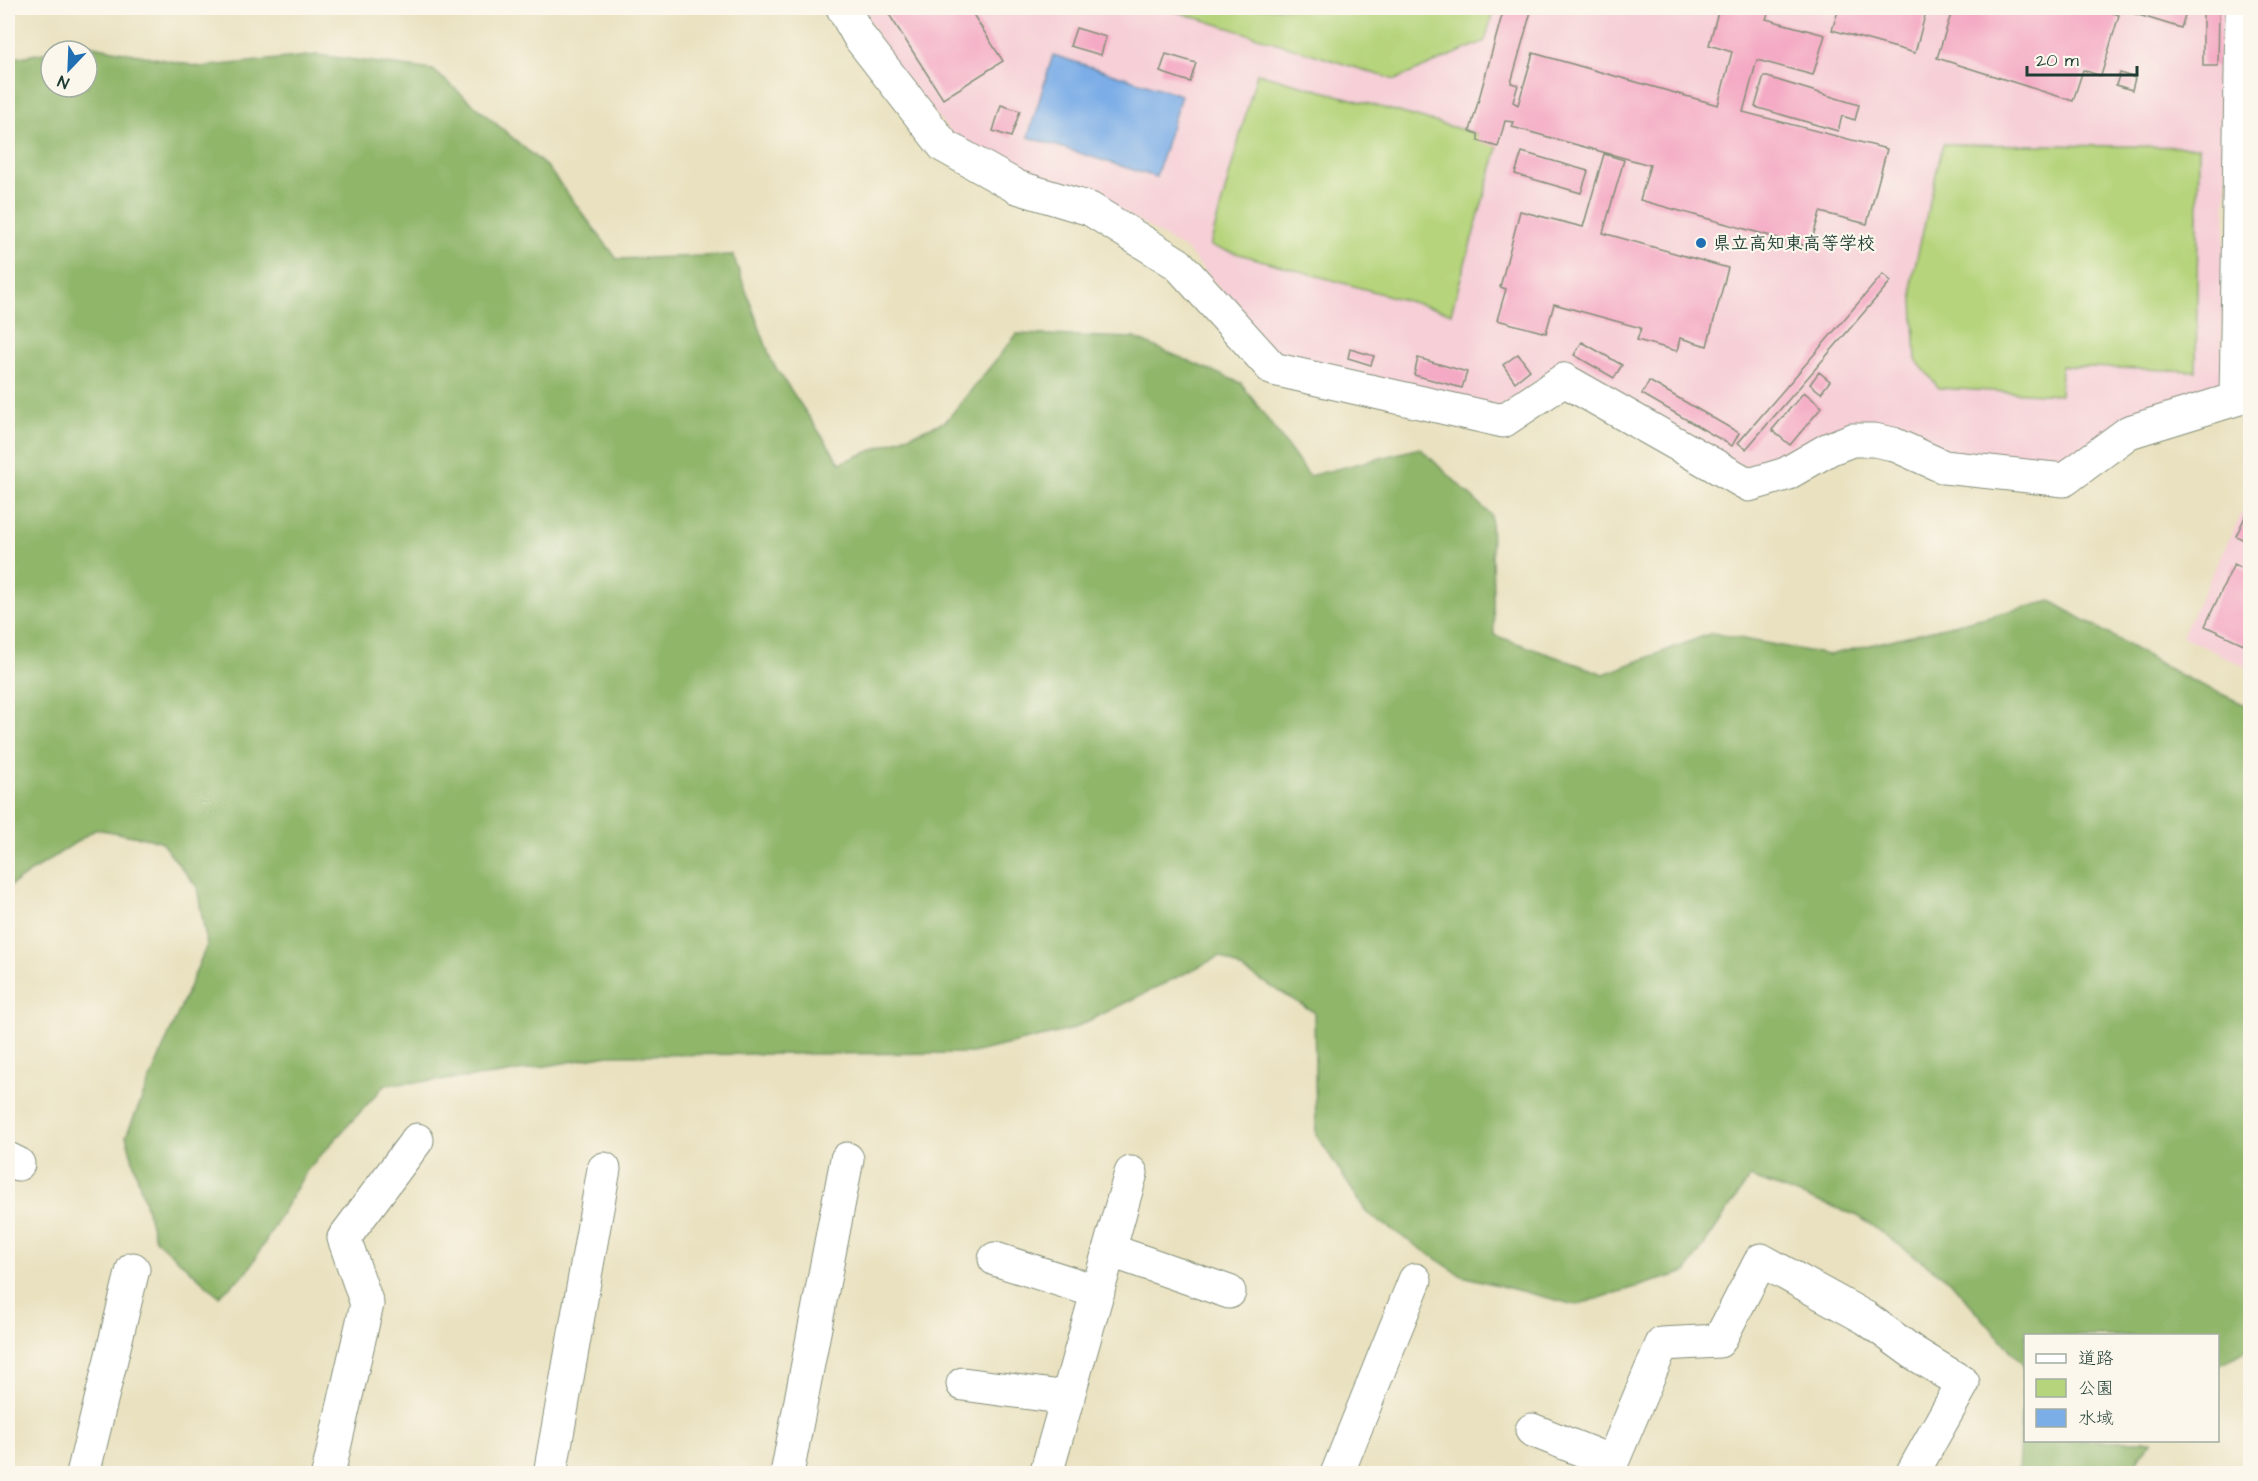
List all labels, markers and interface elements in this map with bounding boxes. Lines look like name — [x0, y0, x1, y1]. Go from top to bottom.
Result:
north arrow — [39, 39, 99, 99]
scale bar — [2027, 39, 2136, 77]
text: 20 m — [2036, 48, 2079, 73]
text: N — [55, 70, 72, 94]
place label: 県立高知東高等学校 — [1713, 231, 1875, 256]
marker: 県立高知東高等学校 — [1694, 236, 1708, 250]
legend — [2024, 1334, 2219, 1442]
text: 道路 — [2078, 1346, 2114, 1371]
text: 公園 — [2078, 1376, 2114, 1401]
text: 水域 — [2078, 1406, 2114, 1431]

